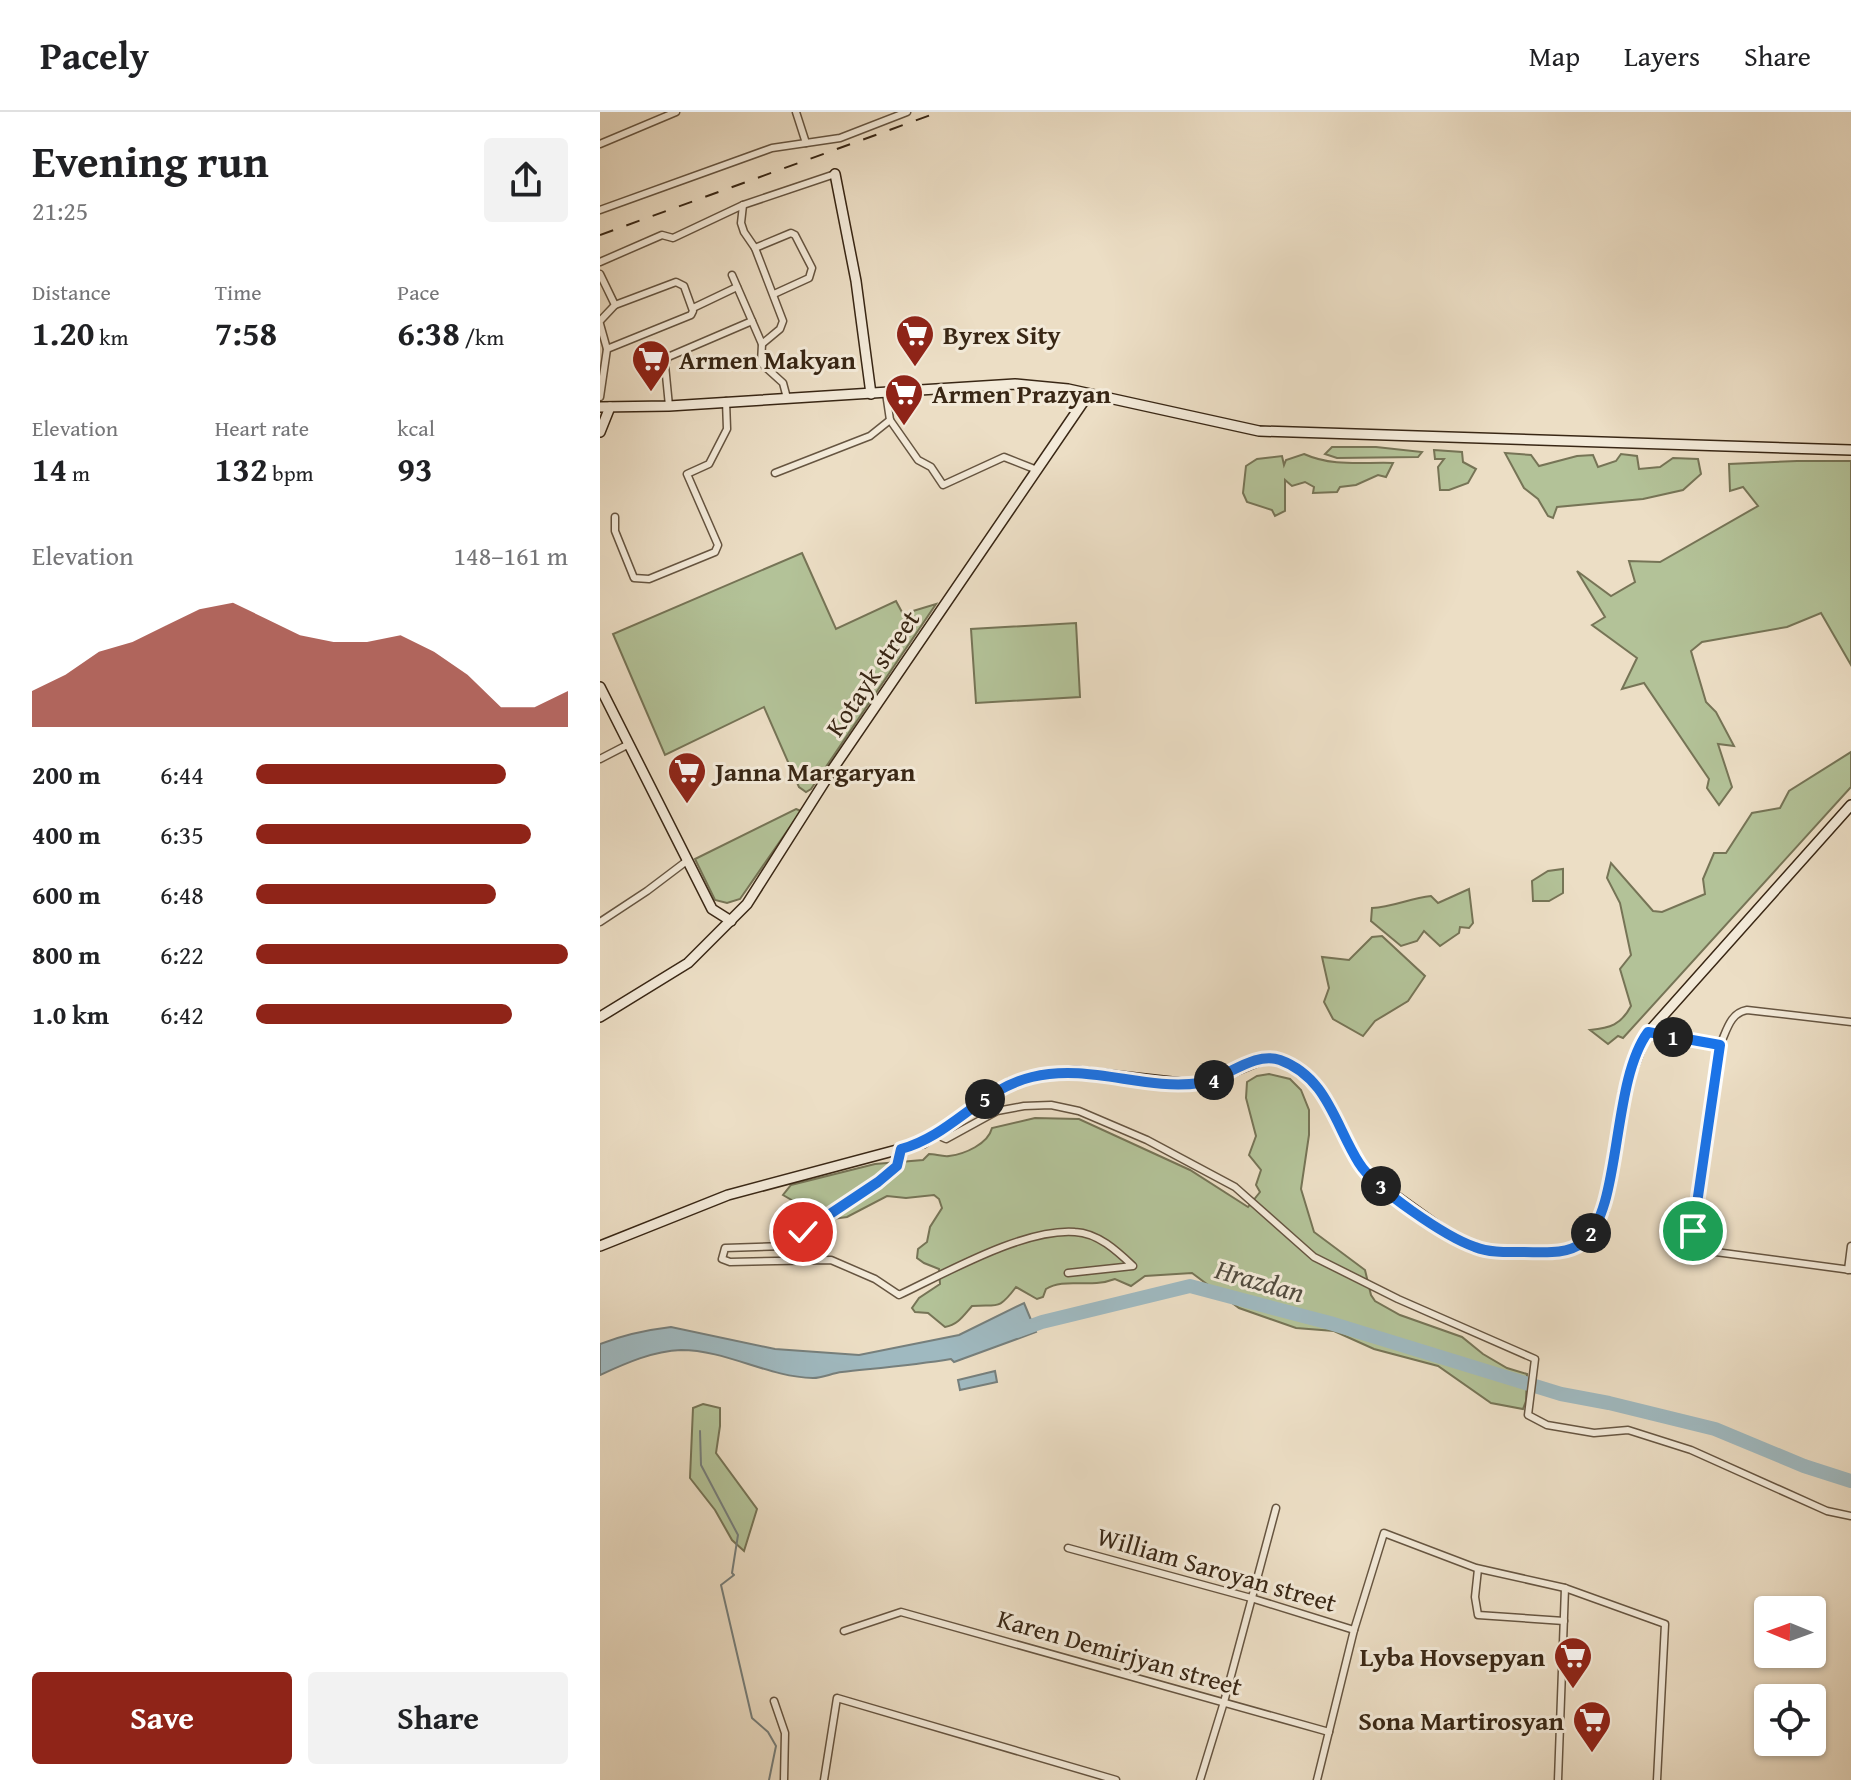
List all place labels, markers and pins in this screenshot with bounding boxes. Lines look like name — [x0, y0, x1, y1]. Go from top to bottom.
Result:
supermarket icon: Byrex Sity — [894, 313, 936, 368]
place label: Byrex Sity — [943, 315, 1061, 354]
supermarket icon: Armen Makyan — [630, 338, 672, 393]
place label: Armen Makyan — [679, 340, 856, 379]
supermarket icon: Armen Prazyan — [883, 372, 925, 427]
place label: Armen Prazyan — [932, 374, 1112, 413]
supermarket icon: Janna Margaryan — [666, 750, 708, 805]
place label: Janna Margaryan — [711, 752, 916, 791]
pin: 1 — [1653, 1017, 1693, 1057]
pin: 4 — [1194, 1060, 1234, 1100]
pin: 5 — [965, 1079, 1005, 1119]
pin: 3 — [1361, 1166, 1401, 1206]
pin — [1659, 1197, 1727, 1265]
pin — [769, 1198, 837, 1266]
pin: 2 — [1571, 1213, 1611, 1253]
supermarket icon: Lyba Hovsepyan — [1552, 1635, 1594, 1690]
place label: Lyba Hovsepyan — [1360, 1637, 1546, 1676]
supermarket icon: Sona Martirosyan — [1571, 1699, 1613, 1754]
place label: Sona Martirosyan — [1358, 1701, 1565, 1740]

